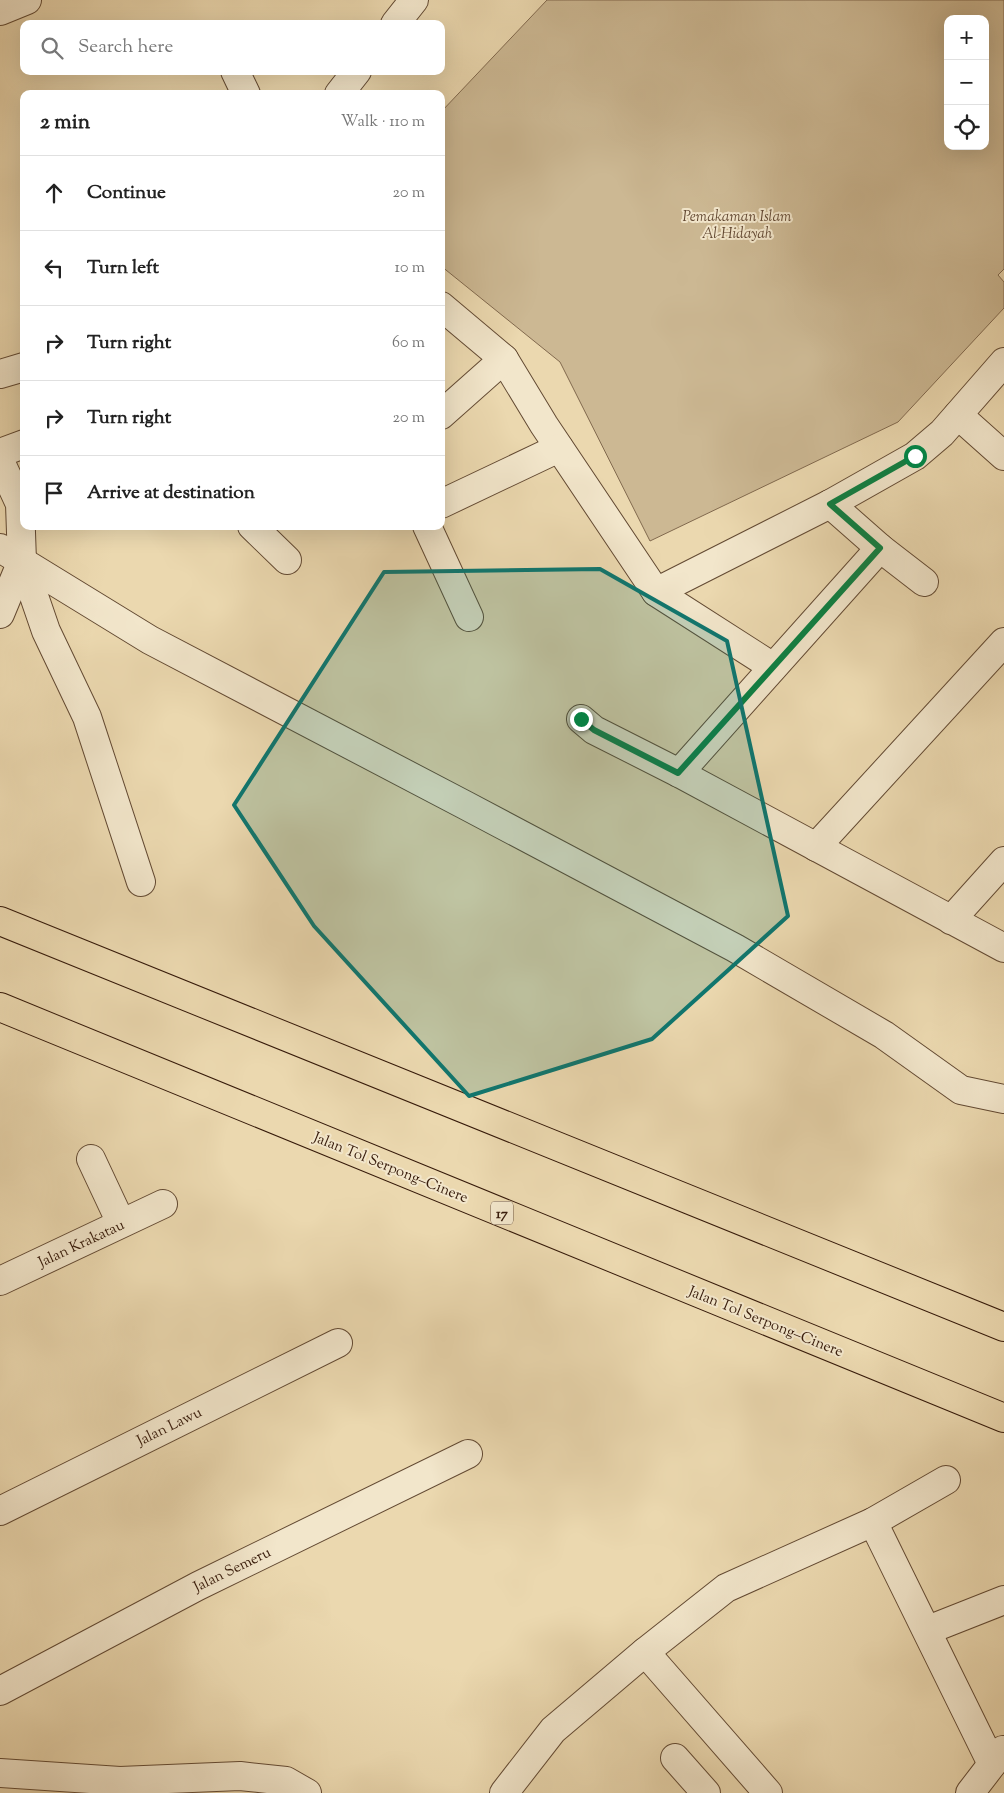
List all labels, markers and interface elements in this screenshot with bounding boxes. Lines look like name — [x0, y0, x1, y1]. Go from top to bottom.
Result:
map controls — [944, 15, 989, 150]
button: + — [944, 15, 989, 60]
search box — [20, 20, 445, 75]
icon: search — [38, 34, 66, 62]
text: Search here — [78, 34, 173, 61]
button: − — [944, 60, 989, 105]
button: locate — [944, 105, 989, 150]
text: 2 min — [40, 108, 90, 138]
text: Walk · 110 m — [341, 111, 425, 134]
icon: ahead — [40, 179, 68, 207]
text: Continue — [87, 180, 166, 207]
text: 20 m — [392, 182, 425, 205]
park label: Pemakaman Islam Al-Hidayah — [683, 207, 792, 245]
icon: left — [40, 254, 68, 282]
text: Turn left — [87, 255, 159, 282]
text: 10 m — [395, 257, 425, 280]
icon: right — [40, 329, 68, 357]
text: Turn right — [87, 330, 171, 357]
text: 60 m — [392, 332, 425, 355]
icon: right — [40, 404, 68, 432]
text: Turn right — [87, 405, 171, 432]
text: 20 m — [392, 407, 425, 430]
route start — [904, 445, 927, 468]
icon: arrive — [40, 479, 68, 507]
text: Arrive at destination — [87, 480, 255, 507]
route end — [570, 708, 593, 731]
street label: Jalan Tol Serpong–Cinere — [309, 1127, 471, 1209]
road number: 17 — [491, 1202, 513, 1224]
street label: Jalan Krakatau — [34, 1215, 129, 1274]
street label: Jalan Tol Serpong–Cinere — [684, 1281, 846, 1363]
street label: Jalan Lawu — [133, 1402, 206, 1453]
street label: Jalan Semeru — [189, 1542, 275, 1599]

